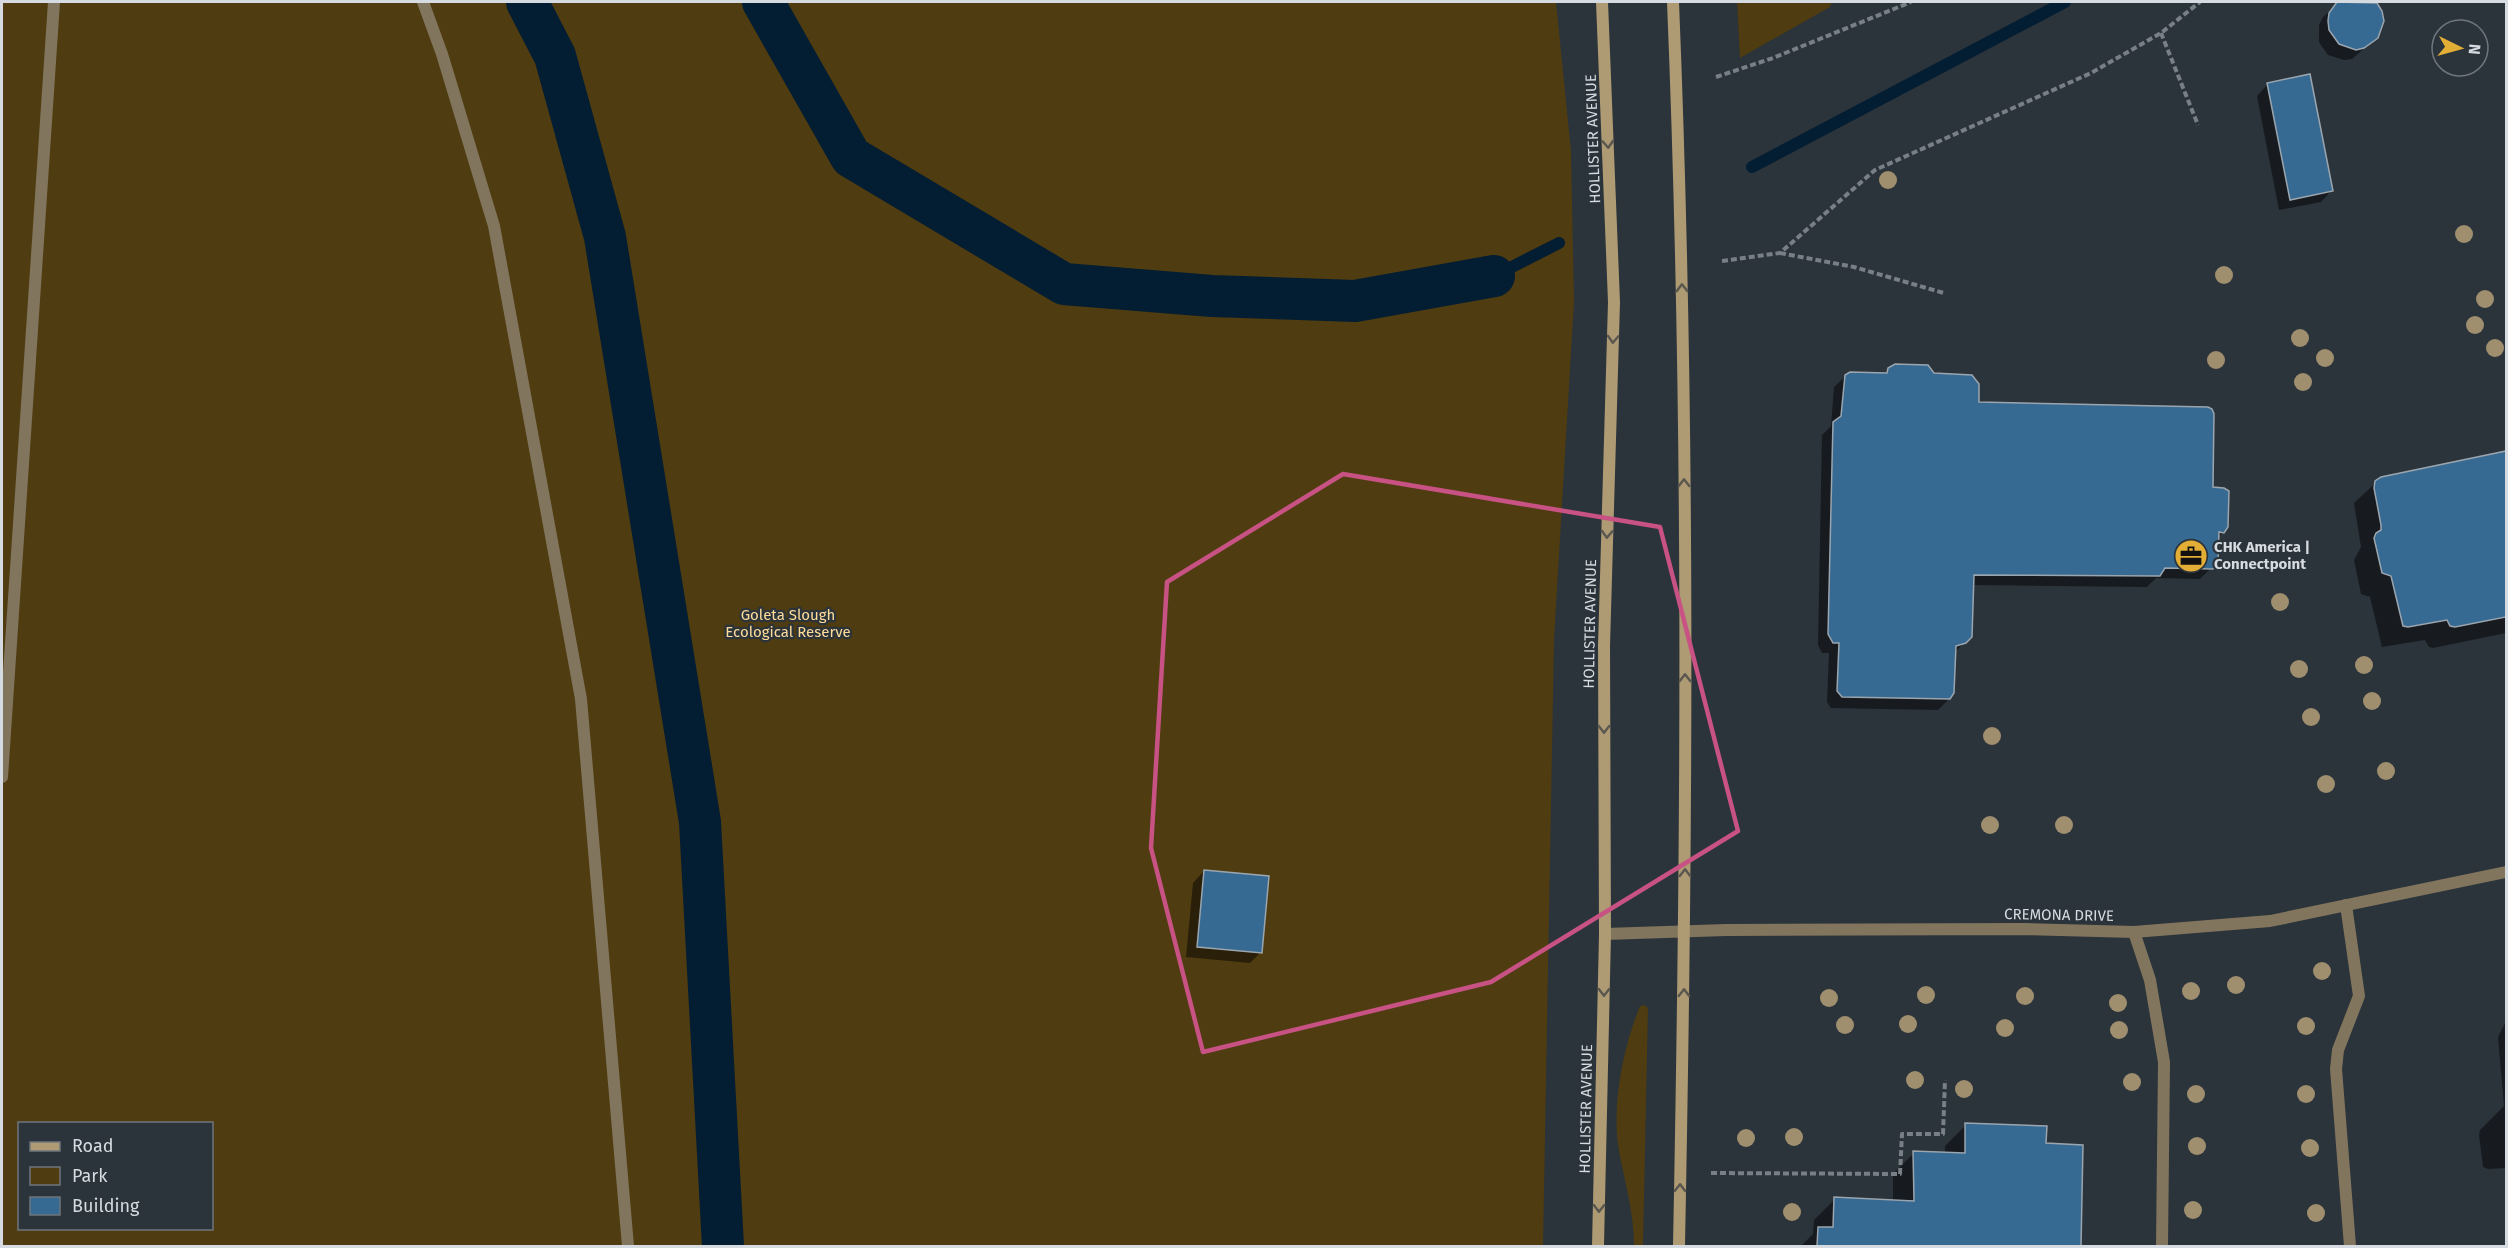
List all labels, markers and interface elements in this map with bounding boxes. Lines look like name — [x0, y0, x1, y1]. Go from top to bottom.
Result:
north arrow — [2430, 18, 2490, 78]
text: N — [2465, 43, 2484, 55]
street label: HOLLISTER AVENUE — [1582, 74, 1604, 204]
one-way arrow — [1602, 139, 1615, 148]
one-way arrow — [1676, 283, 1688, 292]
one-way arrow — [1607, 334, 1619, 343]
one-way arrow — [1678, 478, 1690, 487]
one-way arrow — [1601, 529, 1614, 538]
office icon: CHK America | Connectpoint — [2173, 538, 2209, 574]
place label: CHK America | Connectpoint — [2214, 538, 2310, 573]
street label: HOLLISTER AVENUE — [1580, 559, 1600, 689]
park label: Goleta Slough Ecological Reserve — [725, 606, 851, 641]
one-way arrow — [1679, 673, 1692, 682]
one-way arrow — [1598, 724, 1610, 733]
one-way arrow — [1679, 868, 1691, 877]
street label: CREMONA DRIVE — [2004, 905, 2114, 925]
one-way arrow — [1597, 988, 1610, 997]
one-way arrow — [1677, 989, 1690, 998]
street label: HOLLISTER AVENUE — [1576, 1044, 1596, 1174]
legend — [18, 1122, 213, 1230]
text: Road — [72, 1135, 114, 1157]
text: Park — [72, 1165, 108, 1187]
one-way arrow — [1674, 1184, 1686, 1193]
text: Building — [72, 1195, 140, 1217]
one-way arrow — [1592, 1204, 1605, 1213]

